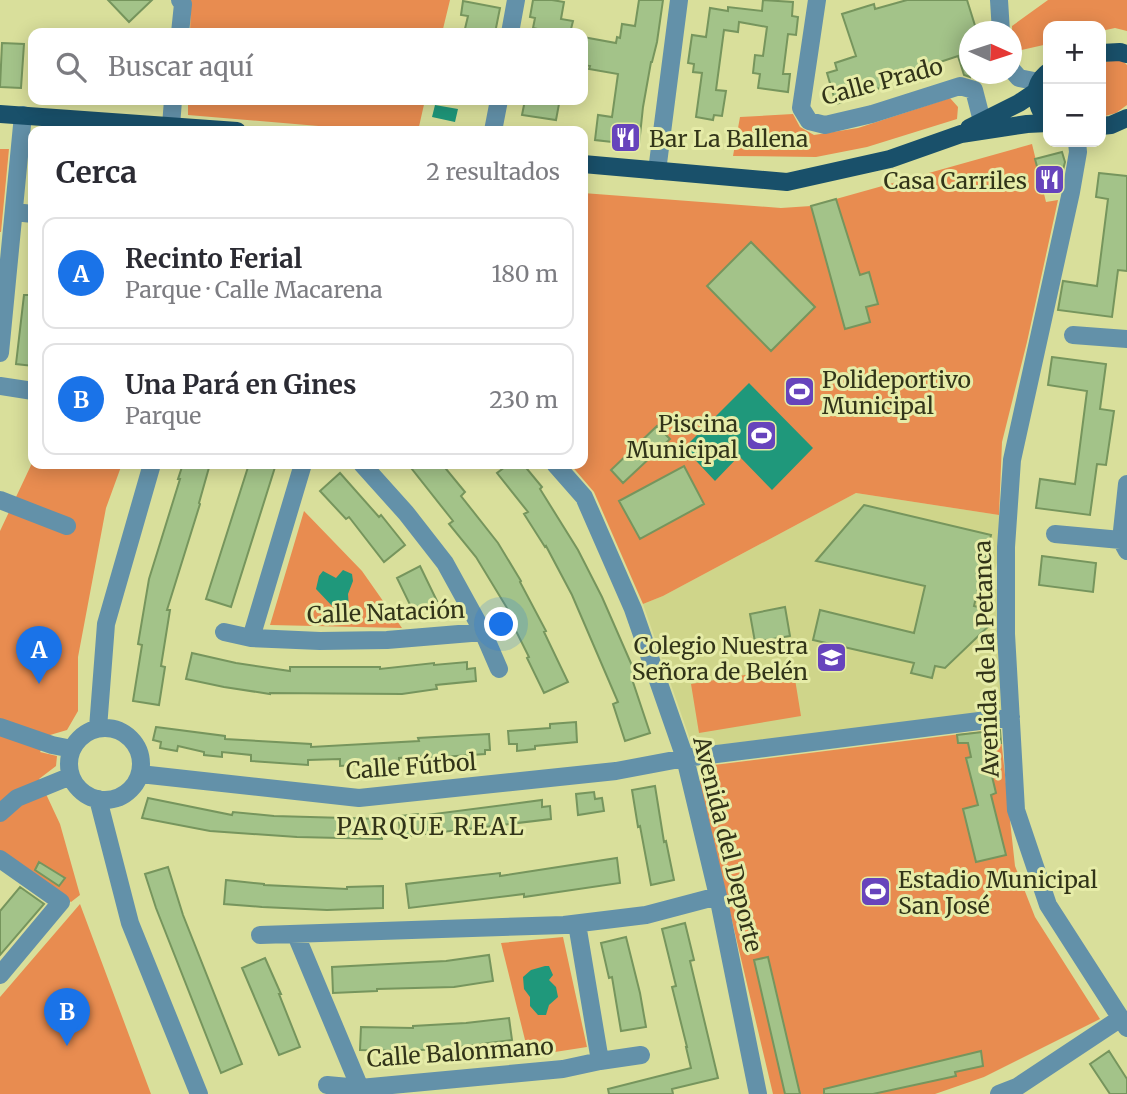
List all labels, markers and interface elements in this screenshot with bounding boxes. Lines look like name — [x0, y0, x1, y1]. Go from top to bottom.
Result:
north arrow — [959, 21, 1022, 84]
map controls — [1043, 21, 1106, 147]
button: + — [1043, 21, 1106, 84]
search box — [28, 28, 588, 105]
icon: search — [52, 48, 90, 86]
text: Buscar aquí — [108, 50, 253, 83]
street label: Calle Prado — [818, 51, 946, 111]
button: − — [1043, 84, 1106, 147]
restaurant icon: Bar La Ballena — [609, 121, 643, 155]
place label: Bar La Ballena — [649, 124, 808, 153]
text: Cerca — [56, 153, 137, 191]
text: 2 resultados — [426, 157, 560, 186]
restaurant icon: Casa Carriles — [1033, 163, 1067, 197]
place label: Casa Carriles — [884, 166, 1027, 195]
text: Recinto Ferial — [125, 242, 302, 275]
text: A — [73, 259, 89, 288]
text: 180 m — [492, 259, 558, 288]
text: Parque · Calle Macarena — [125, 275, 383, 304]
place label: Polideportivo Municipal — [822, 365, 971, 420]
text: Una Pará en Gines — [125, 368, 356, 401]
sports icon: Polideportivo Municipal — [782, 375, 816, 409]
text: B — [73, 385, 89, 414]
text: 230 m — [489, 385, 558, 414]
text: Parque — [125, 401, 201, 430]
place label: Piscina Municipal — [626, 409, 738, 464]
sports icon: Piscina Municipal — [744, 419, 778, 453]
street label: Avenida de la Petanca — [967, 540, 1005, 779]
street label: Calle Natación — [307, 595, 465, 629]
your location — [484, 607, 518, 641]
pin: A — [16, 626, 62, 684]
place label: Colegio Nuestra Señora de Belén — [632, 631, 808, 686]
school or university icon: Colegio Nuestra Señora de Belén — [814, 641, 848, 675]
street label: Avenida del Deporte — [687, 732, 769, 955]
street label: Calle Fútbol — [345, 747, 477, 785]
district label: PARQUE REAL — [336, 811, 526, 842]
place label: Estadio Municipal San José — [898, 865, 1098, 920]
sports icon: Estadio Municipal San José — [858, 875, 892, 909]
pin: B — [44, 988, 90, 1046]
street label: Calle Balonmano — [366, 1031, 554, 1073]

